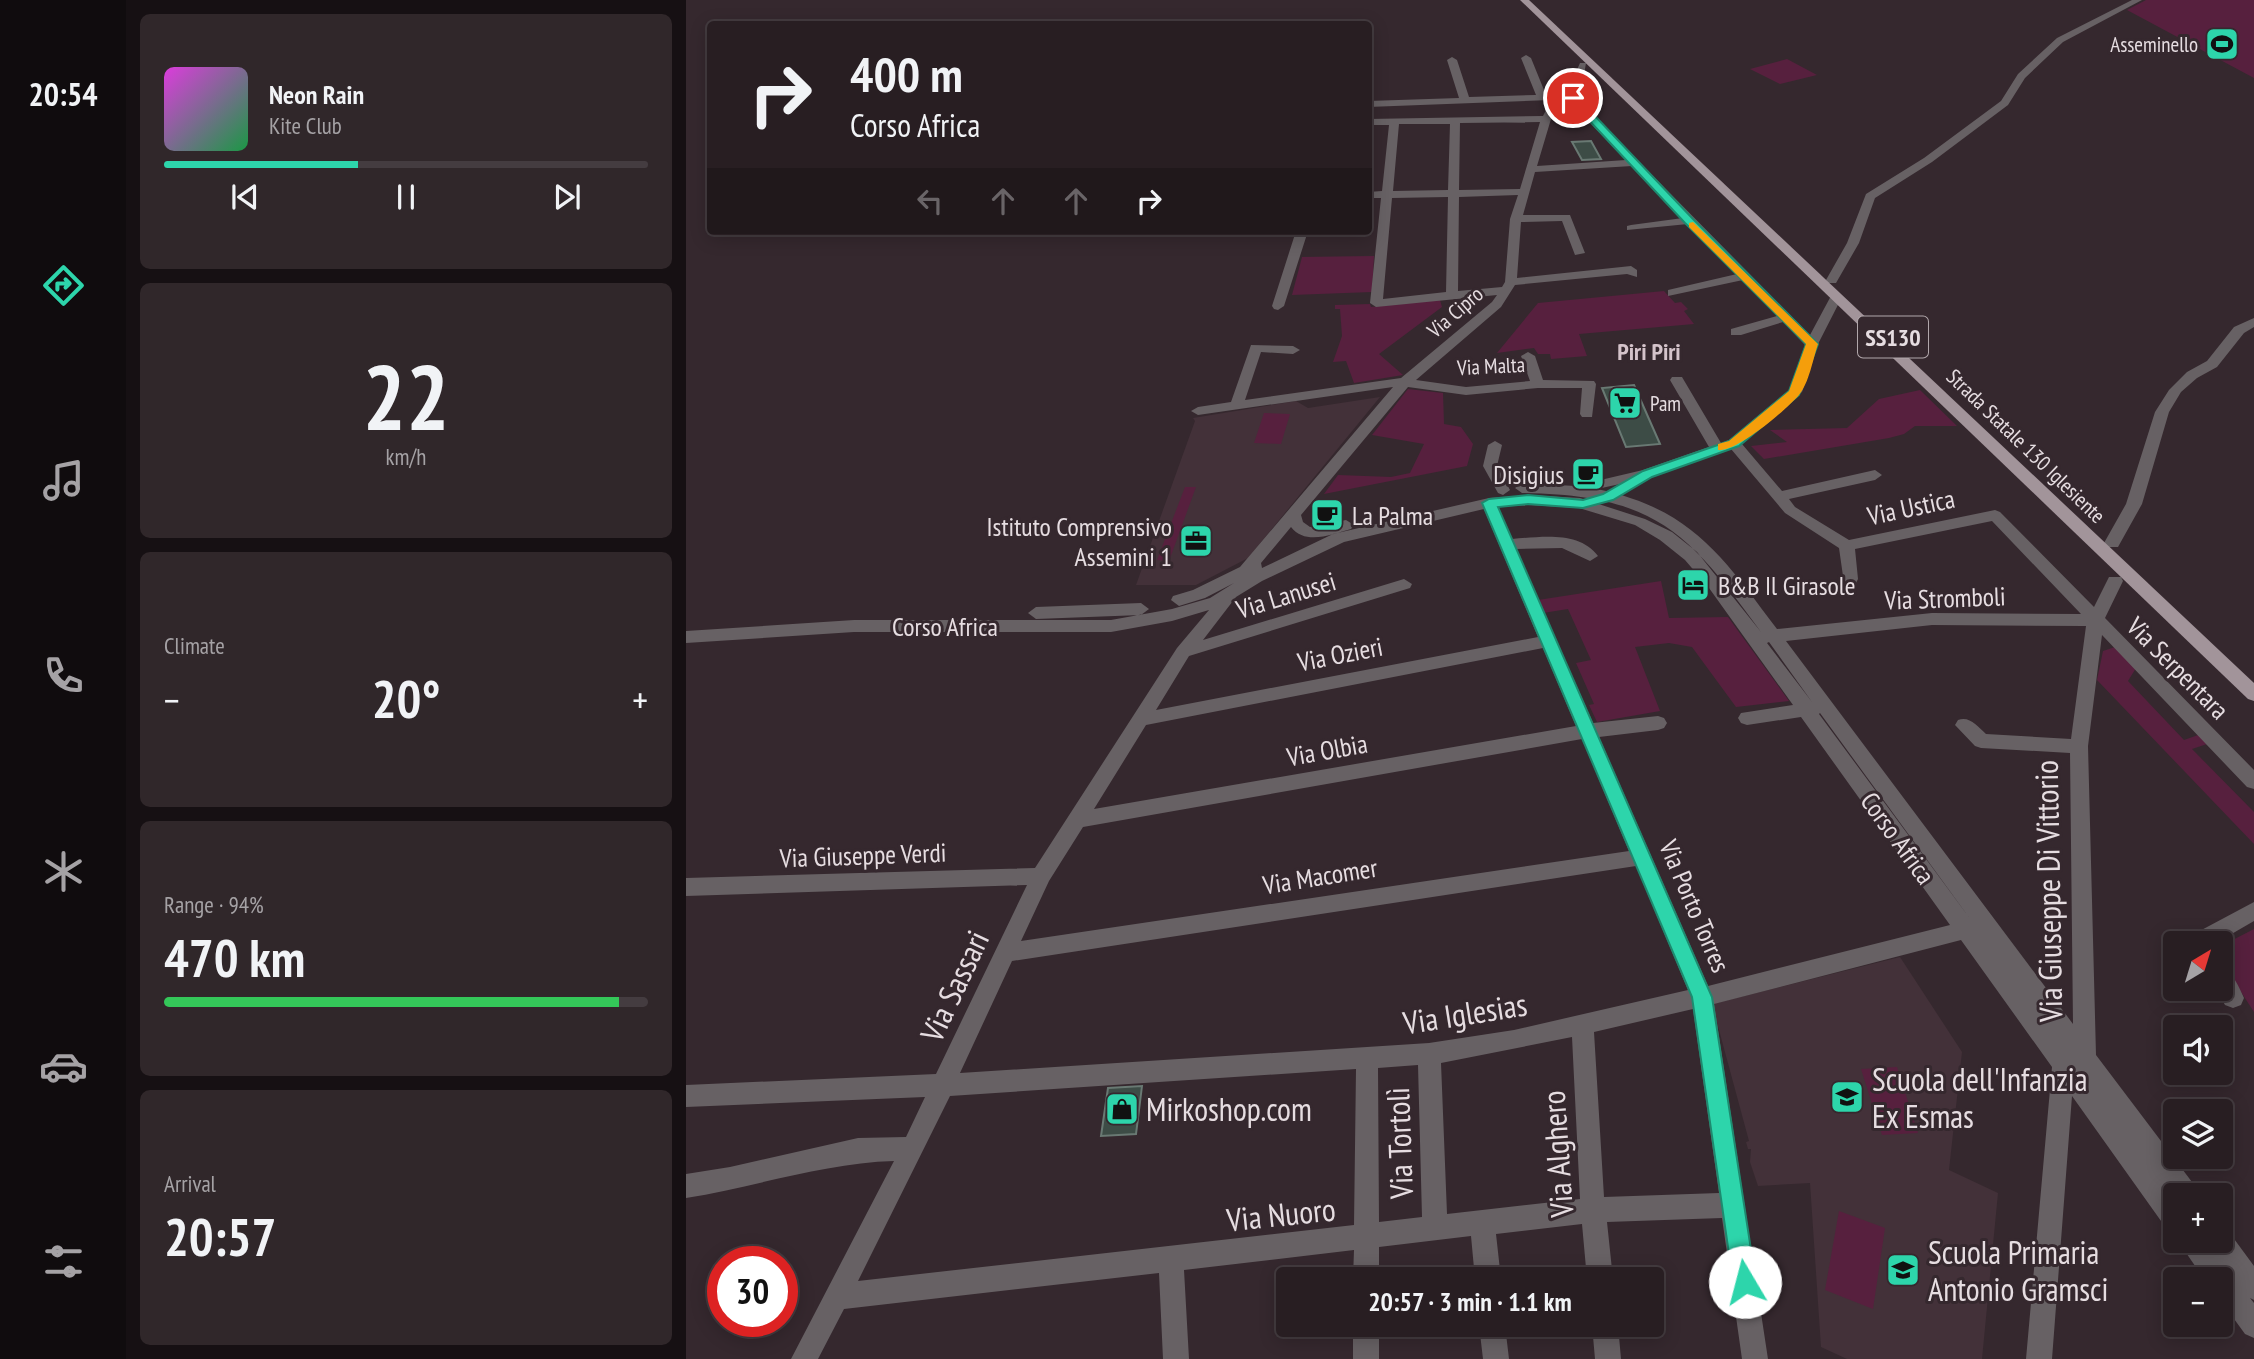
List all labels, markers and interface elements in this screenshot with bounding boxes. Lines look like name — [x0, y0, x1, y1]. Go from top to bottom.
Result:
sports icon: Asseminello — [2203, 25, 2241, 63]
place label: Asseminello — [2110, 31, 2198, 58]
text: 400 m — [850, 42, 963, 106]
icon: right — [735, 49, 826, 140]
pin — [1543, 68, 1603, 128]
text: 20:54 — [28, 73, 98, 115]
text: Neon Rain — [269, 78, 364, 111]
icon: arrive — [1554, 79, 1592, 117]
text: Corso Africa — [850, 104, 980, 146]
text: Kite Club — [269, 111, 342, 140]
icon: previous — [226, 178, 264, 216]
icon: pause — [387, 178, 425, 216]
icon: next — [548, 178, 586, 216]
icon: left — [911, 182, 949, 220]
icon: ahead — [984, 182, 1022, 220]
icon: ahead — [1057, 182, 1095, 220]
icon: right — [1130, 182, 1168, 220]
icon: directions — [39, 261, 88, 310]
street label: Via Cipro — [1421, 280, 1488, 344]
road number: SS130 — [1858, 316, 1928, 358]
district label: Piri Piri — [1617, 336, 1681, 367]
text: 22 — [363, 337, 450, 455]
street label: Via Malta — [1455, 351, 1526, 381]
street label: Strada Statale 130 Iglesiente — [1941, 363, 2111, 529]
supermarket icon: Pam — [1606, 384, 1644, 422]
place label: Pam — [1650, 390, 1681, 417]
text: km/h — [386, 442, 426, 471]
cafe icon: Disigius — [1569, 455, 1607, 493]
icon: music — [39, 456, 88, 505]
place label: Disigius — [1493, 458, 1564, 491]
street label: Via Ustica — [1863, 482, 1958, 533]
cafe icon: La Palma — [1308, 496, 1346, 534]
place label: La Palma — [1352, 499, 1433, 532]
place label: Istituto Comprensivo Assemini 1 — [987, 510, 1172, 573]
office icon: Istituto Comprensivo Assemini 1 — [1177, 522, 1215, 560]
street label: Via Lanusei — [1231, 564, 1340, 626]
hotel icon: B&B Il Girasole — [1674, 566, 1712, 604]
place label: B&B Il Girasole — [1718, 569, 1855, 602]
street label: Via Stromboli — [1883, 579, 2006, 617]
street label: Via Serpentara — [2119, 609, 2236, 726]
street label: Corso Africa — [892, 610, 998, 643]
street label: Via Ozieri — [1294, 630, 1385, 679]
text: Climate — [164, 631, 225, 660]
icon: phone — [39, 651, 88, 700]
text: 20° — [372, 665, 440, 732]
text: − — [164, 675, 180, 724]
text: + — [632, 675, 648, 724]
street label: Via Olbia — [1283, 727, 1370, 773]
street label: Via Giuseppe Di Vittorio — [2025, 760, 2071, 1023]
street label: Corso Africa — [1854, 786, 1942, 890]
street label: Via Porto Torres — [1652, 834, 1738, 977]
street label: Via Giuseppe Verdi — [778, 836, 947, 874]
icon: climate — [39, 847, 88, 896]
street label: Via Macomer — [1259, 851, 1380, 901]
text: Range · 94% — [164, 890, 264, 919]
text: 470 km — [164, 924, 305, 991]
street label: Via Sassari — [910, 924, 998, 1049]
north arrow — [2163, 931, 2233, 1001]
map controls — [2163, 931, 2233, 1337]
street label: Via Iglesias — [1399, 983, 1530, 1044]
button: sound — [2163, 1015, 2233, 1085]
icon: car — [39, 1042, 88, 1091]
place label: Scuola dell'Infanzia Ex Esmas — [1872, 1058, 2087, 1137]
school or university icon: Scuola dell'Infanzia Ex Esmas — [1828, 1078, 1866, 1116]
street label: Via Tortolì — [1376, 1086, 1422, 1201]
place label: Mirkoshop.com — [1146, 1088, 1312, 1130]
street label: Via Alghero — [1532, 1089, 1582, 1220]
shop icon: Mirkoshop.com — [1103, 1090, 1141, 1128]
button: layers — [2163, 1099, 2233, 1169]
text: Arrival — [164, 1169, 216, 1198]
button: + — [2163, 1183, 2233, 1253]
street label: Via Nuoro — [1224, 1187, 1337, 1241]
text: 20:57 — [164, 1203, 276, 1270]
place label: Scuola Primaria Antonio Gramsci — [1928, 1231, 2108, 1310]
icon: filters — [39, 1237, 88, 1286]
position arrow — [1708, 1245, 1782, 1319]
speed limit sign: 30 — [707, 1246, 798, 1337]
school or university icon: Scuola Primaria Antonio Gramsci — [1884, 1251, 1922, 1289]
button: − — [2163, 1267, 2233, 1337]
text: 20:57 · 3 min · 1.1 km — [1368, 1285, 1572, 1318]

